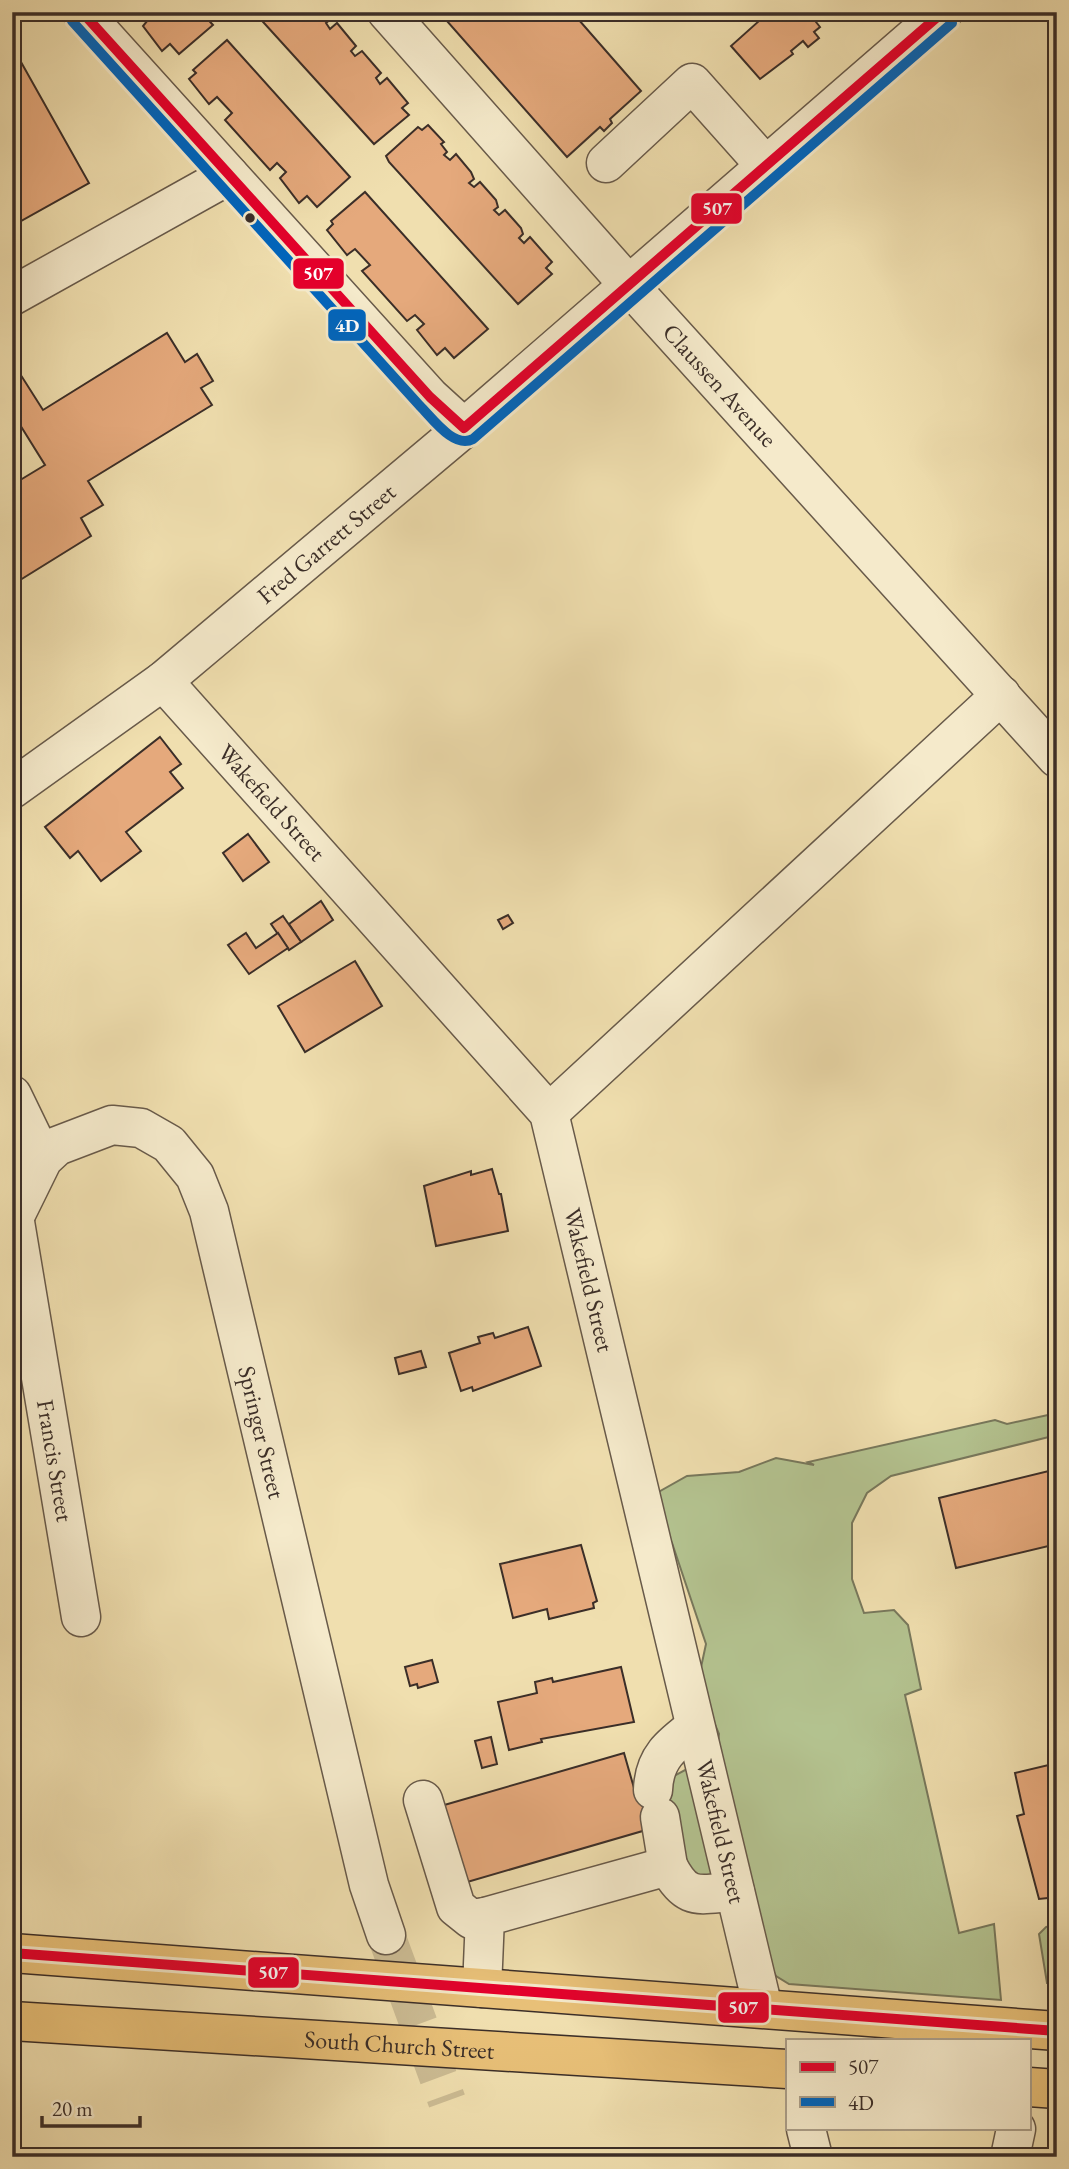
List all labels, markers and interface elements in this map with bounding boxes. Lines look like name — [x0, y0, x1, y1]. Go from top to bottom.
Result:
line badge: 507 — [690, 192, 743, 225]
text: 507 — [702, 196, 733, 221]
unlabelled marker — [243, 211, 257, 225]
line badge: 507 — [292, 257, 345, 290]
text: 507 — [303, 261, 334, 286]
line badge: 4D — [327, 308, 367, 342]
text: 4D — [335, 313, 360, 338]
street label: Claussen Avenue — [656, 317, 784, 453]
street label: Fred Garrett Street — [250, 476, 402, 610]
street label: Wakefield Street — [211, 737, 333, 868]
street label: Wakefield Street — [557, 1205, 622, 1355]
street label: Springer Street — [231, 1363, 293, 1502]
street label: Francis Street — [30, 1397, 81, 1525]
street label: Wakefield Street — [689, 1756, 754, 1907]
line badge: 507 — [247, 1956, 300, 1989]
text: 507 — [258, 1960, 289, 1985]
line badge: 507 — [717, 1991, 770, 2024]
text: 507 — [728, 1995, 759, 2020]
street label: South Church Street — [303, 2023, 496, 2066]
legend — [786, 2039, 1030, 2130]
text: 507 — [848, 2053, 879, 2080]
scale bar — [42, 2085, 140, 2129]
text: 4D — [848, 2089, 874, 2116]
text: 20 m — [52, 2095, 93, 2122]

